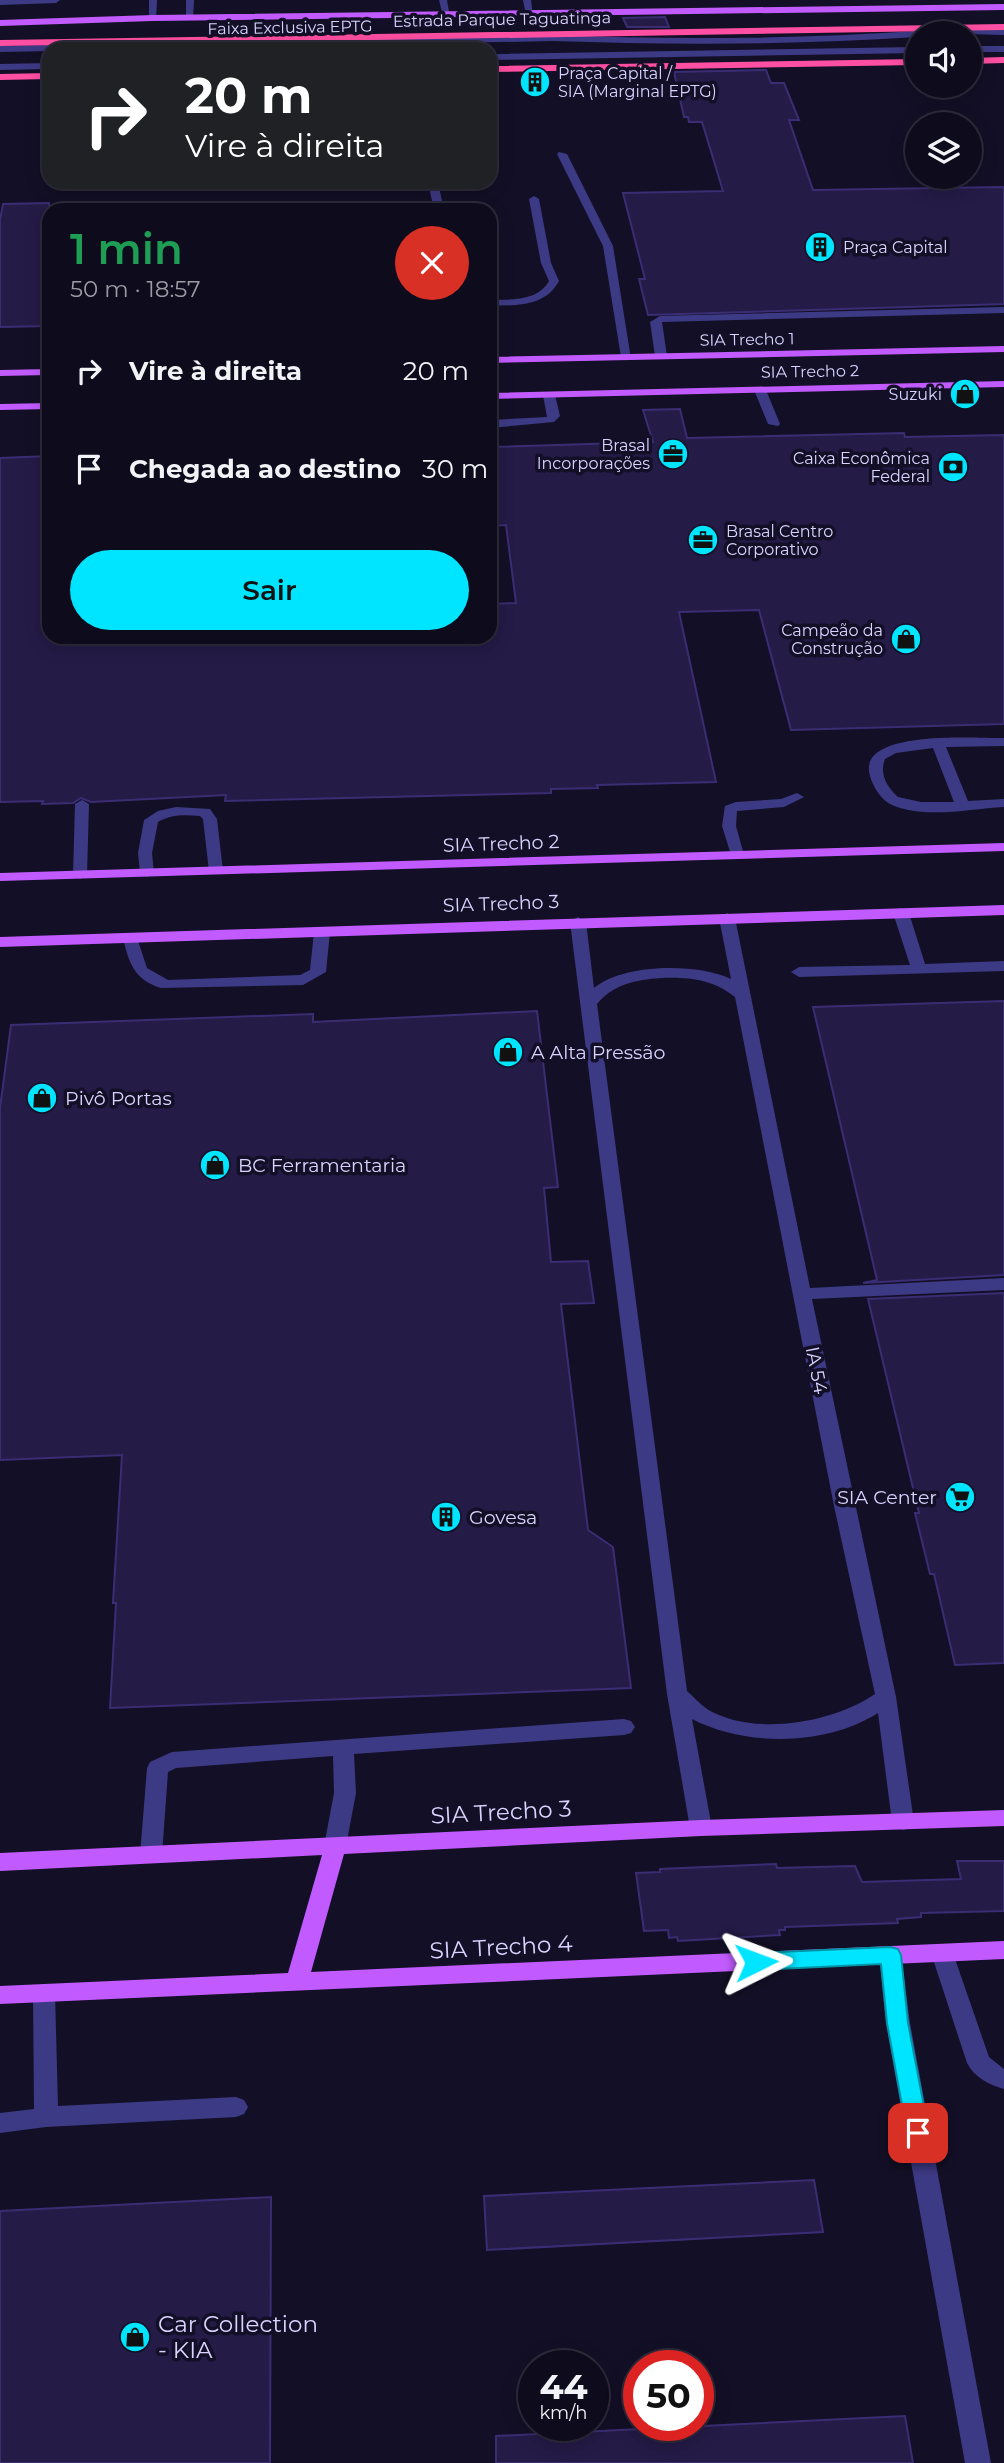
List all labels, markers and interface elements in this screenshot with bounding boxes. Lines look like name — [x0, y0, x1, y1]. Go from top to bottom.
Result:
street label: Estrada Parque Taguatinga — [393, 8, 611, 31]
street label: Faixa Exclusiva EPTG — [207, 17, 373, 38]
map controls — [905, 21, 982, 189]
button: sound — [905, 21, 982, 98]
place label: Praça Capital / SIA (Marginal EPTG) — [558, 64, 717, 101]
building icon: Praça Capital / SIA (Marginal EPTG) — [518, 65, 552, 99]
text: 20 m — [185, 66, 312, 125]
icon: right — [70, 70, 161, 161]
button: layers — [905, 112, 982, 189]
text: Vire à direita — [185, 126, 384, 165]
text: 1 min — [70, 223, 183, 275]
button: close — [395, 226, 469, 300]
building icon: Praça Capital — [803, 230, 837, 264]
place label: Praça Capital — [843, 238, 948, 257]
text: 50 m · 18:57 — [70, 275, 201, 303]
street label: SIA Trecho 1 — [699, 329, 795, 350]
icon: right — [70, 352, 108, 390]
text: Vire à direita — [129, 355, 302, 387]
text: 20 m — [403, 355, 469, 387]
street label: SIA Trecho 2 — [761, 361, 859, 382]
shop icon: Suzuki — [948, 377, 982, 411]
place label: Suzuki — [889, 385, 942, 404]
place label: Brasal Incorporações — [537, 436, 650, 473]
office icon: Brasal Incorporações — [656, 437, 690, 471]
place label: Caixa Econômica Federal — [793, 449, 930, 486]
icon: arrive — [70, 450, 108, 488]
bank icon: Caixa Econômica Federal — [936, 450, 970, 484]
text: Chegada ao destino — [129, 453, 401, 485]
text: 30 m — [422, 453, 488, 485]
place label: Brasal Centro Corporativo — [726, 522, 833, 559]
office icon: Brasal Centro Corporativo — [686, 523, 720, 557]
button: Sair — [70, 550, 469, 630]
place label: Campeão da Construção — [781, 621, 883, 658]
shop icon: Campeão da Construção — [889, 622, 923, 656]
street label: SIA Trecho 2 — [442, 830, 560, 857]
street label: SIA Trecho 3 — [442, 890, 560, 917]
shop icon: A Alta Pressão — [491, 1035, 525, 1069]
place label: A Alta Pressão — [531, 1041, 666, 1064]
shop icon: Pivô Portas — [25, 1081, 59, 1115]
place label: Pivô Portas — [65, 1087, 172, 1110]
shop icon: BC Ferramentaria — [198, 1148, 232, 1182]
place label: BC Ferramentaria — [238, 1154, 406, 1177]
street label: IA 54 — [801, 1345, 832, 1396]
supermarket icon: SIA Center — [943, 1480, 977, 1514]
place label: SIA Center — [837, 1486, 937, 1509]
building icon: Govesa — [429, 1500, 463, 1534]
place label: Govesa — [469, 1506, 537, 1529]
street label: SIA Trecho 3 — [430, 1794, 572, 1830]
position arrow — [719, 1925, 793, 1999]
street label: SIA Trecho 4 — [429, 1929, 573, 1965]
pin — [888, 2103, 948, 2163]
icon: arrive — [899, 2114, 937, 2152]
place label: Car Collection - KIA — [158, 2310, 318, 2364]
shop icon: Car Collection - KIA — [118, 2320, 152, 2354]
speed limit sign: 50 — [623, 2350, 714, 2441]
text: 44 — [539, 2365, 588, 2408]
text: km/h — [539, 2402, 588, 2424]

